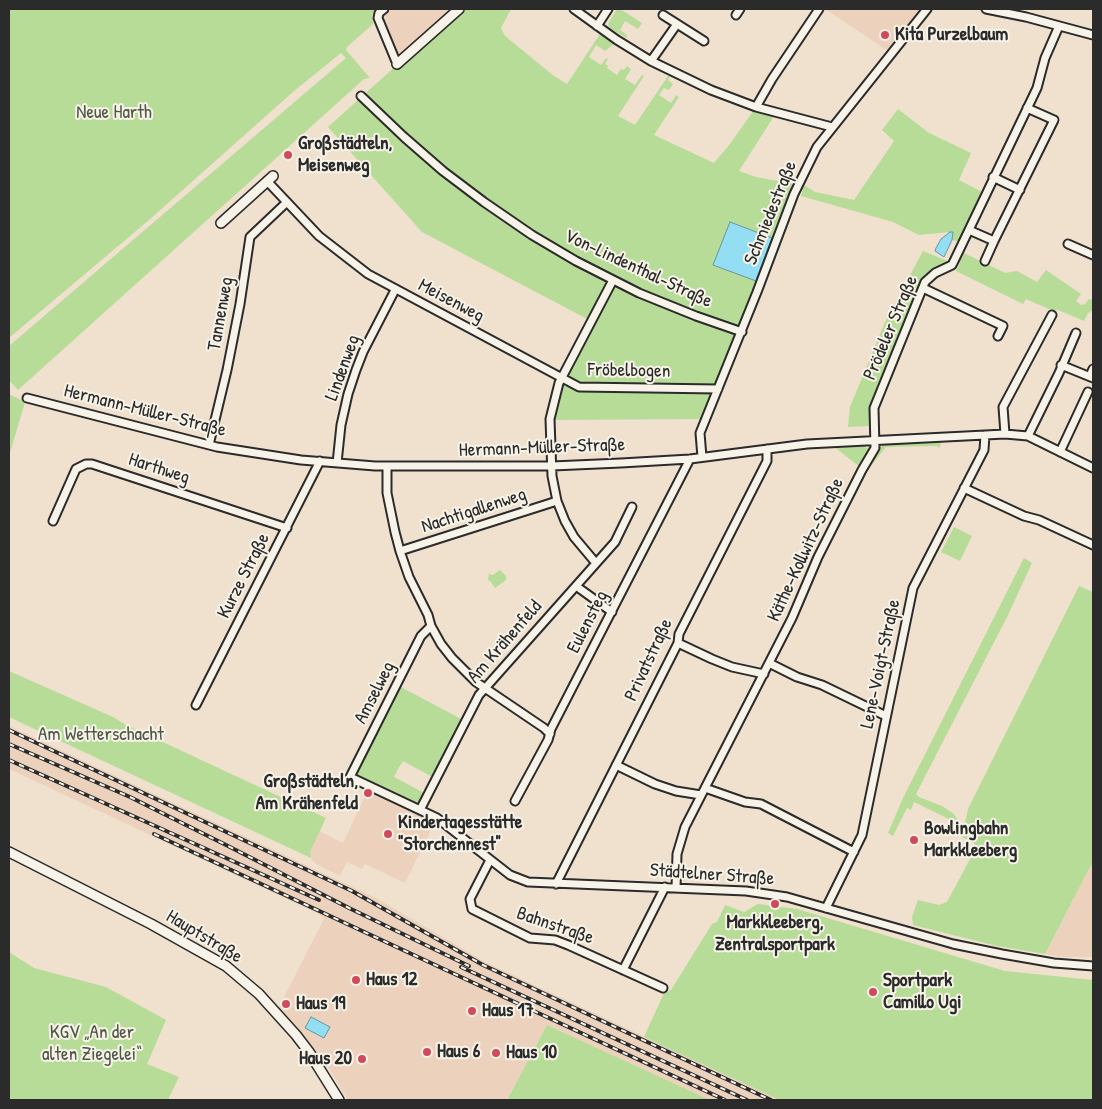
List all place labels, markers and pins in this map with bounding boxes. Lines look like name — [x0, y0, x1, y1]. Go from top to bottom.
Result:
place label: Kita Purzelbaum — [895, 24, 1008, 46]
marker: Kita Purzelbaum — [879, 29, 891, 41]
place label: Großstädteln, Meisenweg — [298, 133, 392, 177]
marker: Großstädteln, Meisenweg — [282, 149, 294, 161]
place label: Großstädteln, Am Krähenfeld — [256, 771, 358, 815]
marker: Großstädteln, Am Krähenfeld — [362, 787, 374, 799]
place label: Kindertagesstätte "Storchennest" — [398, 812, 522, 856]
place label: Bowlingbahn Markkleeberg — [924, 818, 1017, 862]
marker: Kindertagesstätte "Storchennest" — [382, 828, 394, 840]
marker: Bowlingbahn Markkleeberg — [908, 834, 920, 846]
marker: Markkleeberg, Zentralsportpark — [769, 898, 781, 910]
place label: Markkleeberg, Zentralsportpark — [715, 912, 835, 956]
place label: Haus 12 — [366, 969, 417, 991]
place label: Sportpark Camillo Ugi — [883, 970, 961, 1014]
marker: Haus 12 — [350, 974, 362, 986]
marker: Sportpark Camillo Ugi — [867, 986, 879, 998]
place label: Haus 19 — [296, 993, 345, 1015]
marker: Haus 19 — [280, 998, 292, 1010]
place label: Haus 17 — [482, 1000, 534, 1022]
marker: Haus 17 — [466, 1005, 478, 1017]
place label: Haus 6 — [437, 1041, 480, 1063]
place label: Haus 10 — [506, 1042, 557, 1064]
marker: Haus 6 — [421, 1046, 433, 1058]
marker: Haus 10 — [490, 1047, 502, 1059]
place label: Haus 20 — [299, 1048, 352, 1070]
marker: Haus 20 — [356, 1053, 368, 1065]

